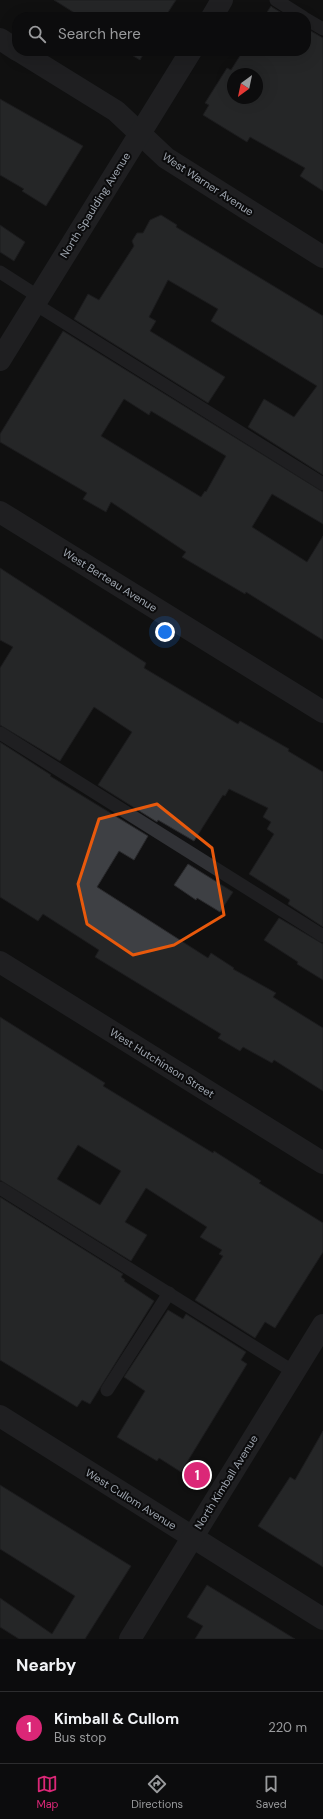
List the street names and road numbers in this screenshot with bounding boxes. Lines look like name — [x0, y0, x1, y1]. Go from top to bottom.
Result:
street label: West Warner Avenue — [160, 149, 256, 219]
street label: North Spaulding Avenue — [57, 150, 133, 260]
street label: West Berteau Avenue — [60, 545, 160, 615]
street label: West Hutchinson Street — [107, 1025, 217, 1101]
street label: North Kimball Avenue — [191, 1432, 261, 1532]
street label: West Cullom Avenue — [83, 1465, 179, 1533]

